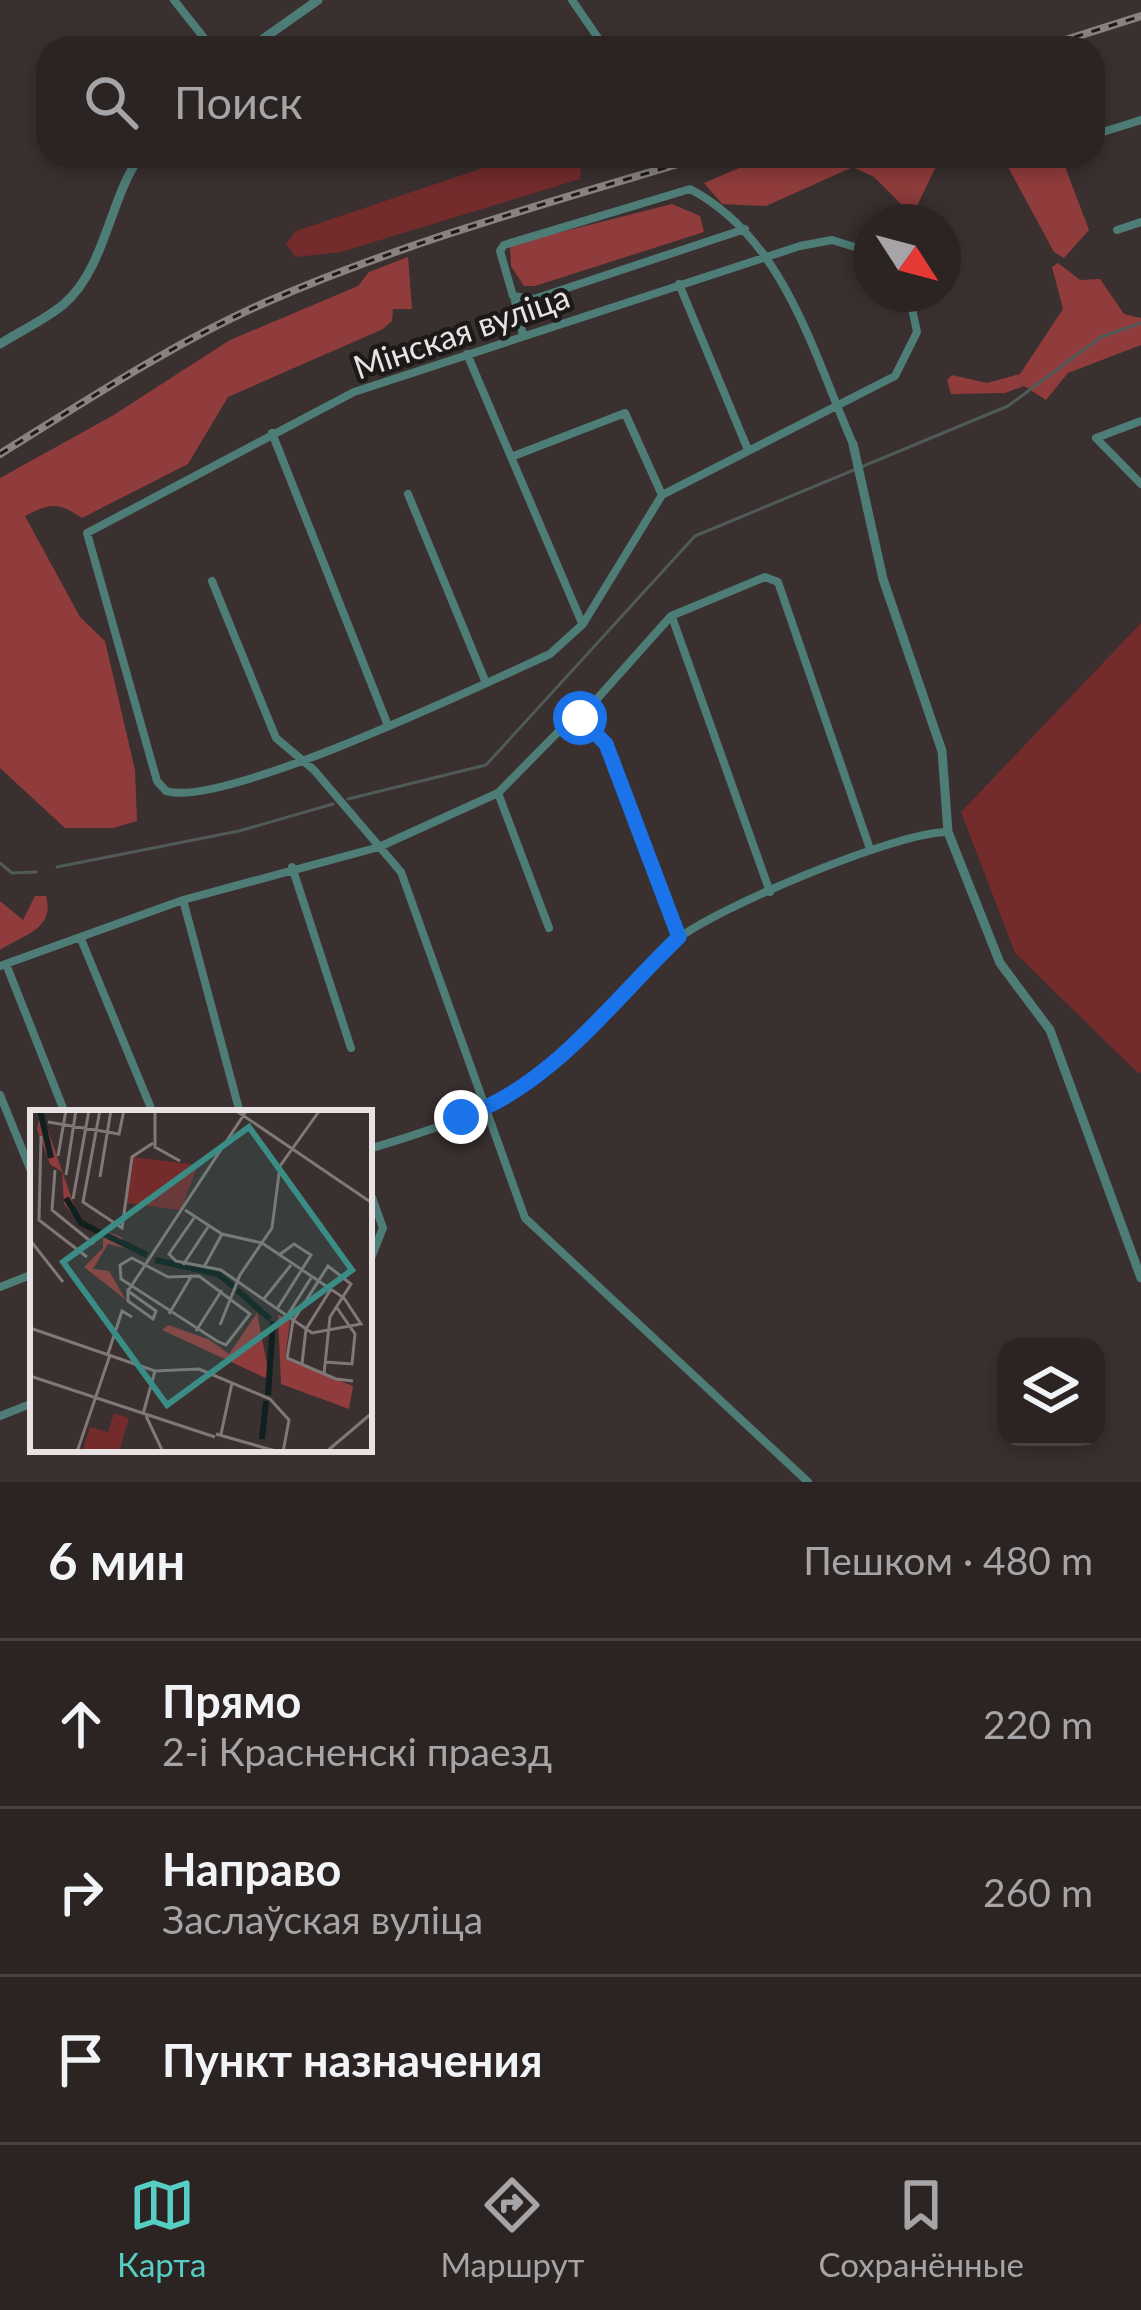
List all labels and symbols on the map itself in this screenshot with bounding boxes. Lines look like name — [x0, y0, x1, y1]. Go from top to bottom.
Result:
north arrow — [853, 204, 961, 312]
street label: Мінская вуліца — [348, 275, 574, 387]
route start — [553, 691, 607, 745]
route end — [434, 1090, 488, 1144]
inset map — [30, 1110, 372, 1452]

